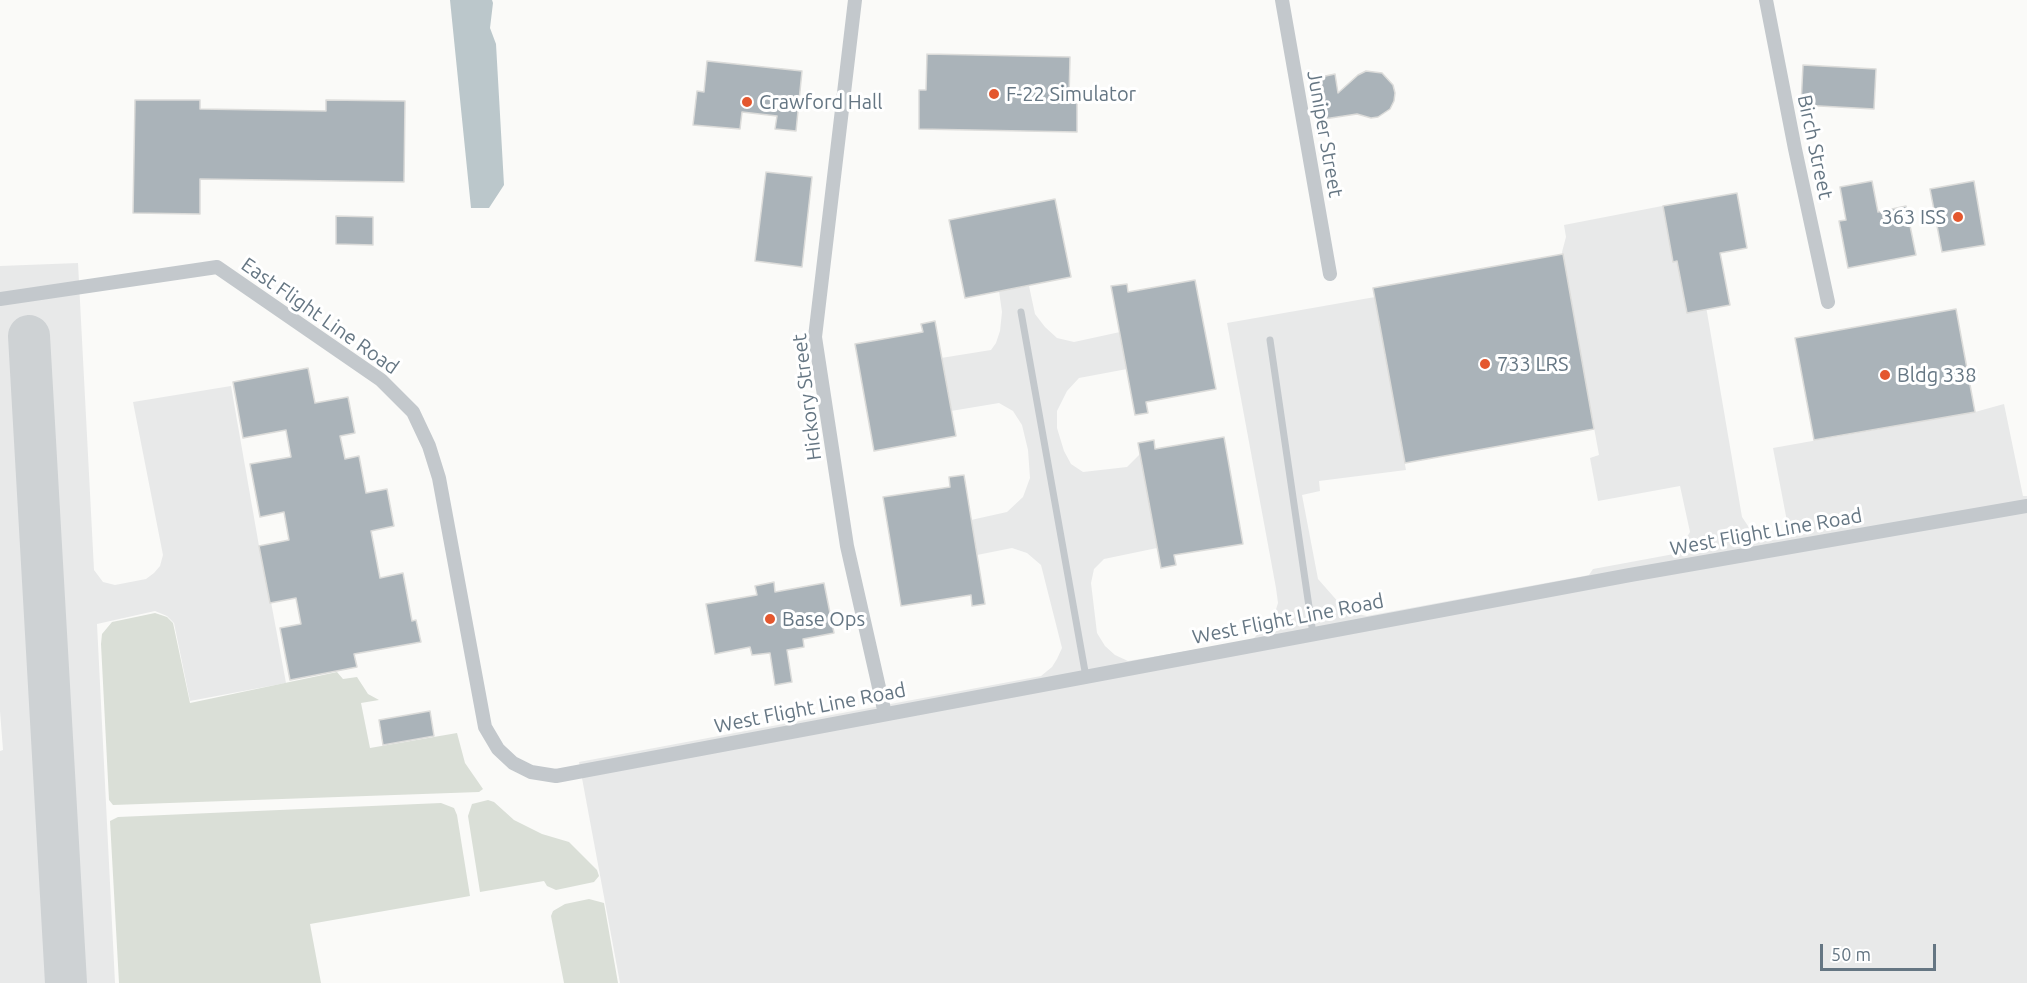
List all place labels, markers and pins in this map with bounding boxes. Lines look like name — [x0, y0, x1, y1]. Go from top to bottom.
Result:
place label: F-22 Simulator — [1006, 82, 1136, 106]
marker: F-22 Simulator — [987, 87, 1001, 101]
place label: Crawford Hall — [759, 90, 882, 114]
marker: Crawford Hall — [740, 95, 754, 109]
place label: 363 ISS — [1882, 205, 1946, 229]
marker: 363 ISS — [1951, 210, 1965, 224]
place label: 733 LRS — [1497, 352, 1569, 376]
marker: 733 LRS — [1478, 357, 1492, 371]
place label: Bldg 338 — [1897, 363, 1977, 387]
marker: Bldg 338 — [1878, 368, 1892, 382]
place label: Base Ops — [782, 607, 865, 631]
marker: Base Ops — [763, 612, 777, 626]

